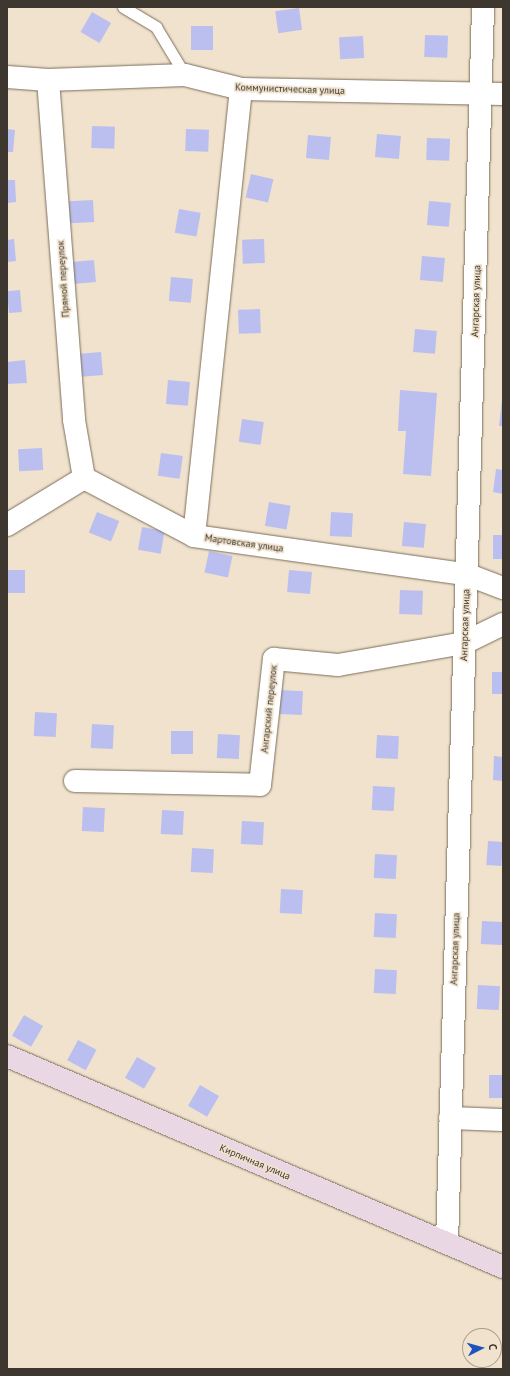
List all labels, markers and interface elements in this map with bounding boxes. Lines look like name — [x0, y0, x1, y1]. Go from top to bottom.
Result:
street label: Коммунистическая улица — [235, 81, 345, 97]
street label: Прямой переулок — [54, 240, 72, 318]
street label: Ангарская улица — [469, 265, 483, 337]
street label: Мартовская улица — [204, 532, 284, 554]
street label: Ангарская улица — [458, 589, 472, 661]
street label: Ангарский переулок — [258, 664, 280, 754]
street label: Ангарская улица — [448, 913, 462, 985]
street label: Кирпичная улица — [218, 1142, 292, 1182]
north arrow — [462, 1328, 502, 1368]
text: С — [486, 1343, 500, 1351]

